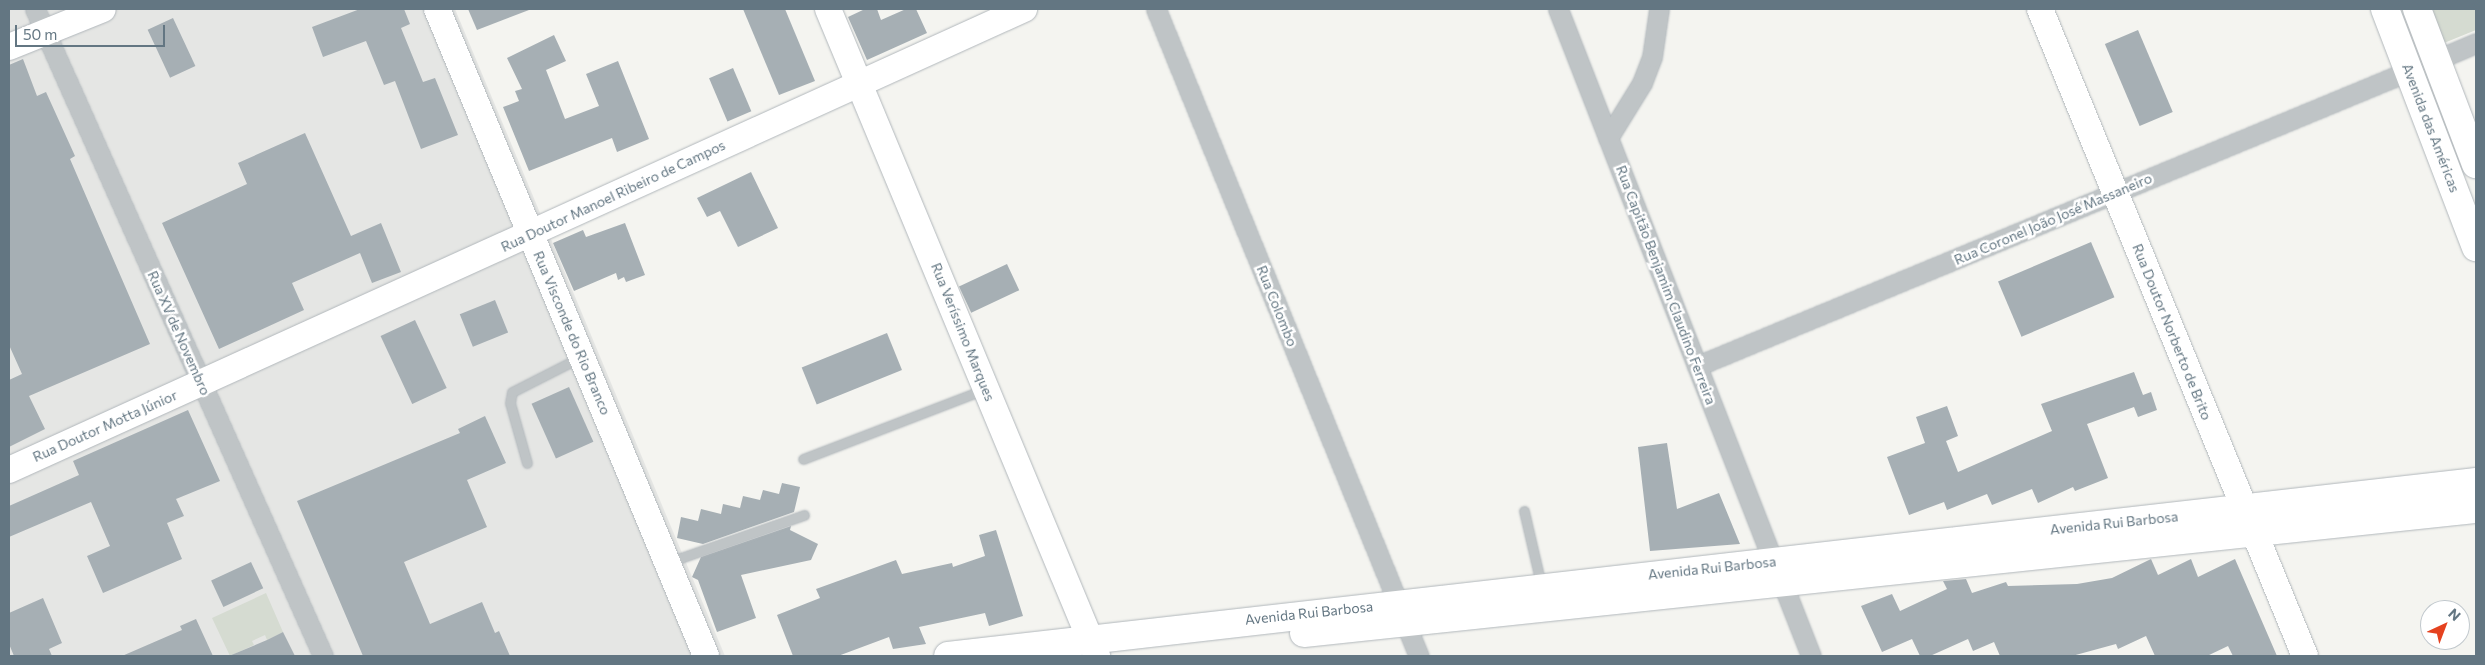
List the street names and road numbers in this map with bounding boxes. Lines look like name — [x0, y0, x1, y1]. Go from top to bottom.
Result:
street label: Avenida das Américas — [2399, 61, 2463, 195]
street label: Rua Doutor Manoel Ribeiro de Campos — [498, 137, 728, 255]
street label: Rua Capitão Benjamim Claudino Ferreira — [1612, 163, 1720, 407]
street label: Rua Coronel João José Massaneiro — [1952, 170, 2154, 268]
street label: Rua Doutor Norberto de Brito — [2129, 241, 2215, 423]
street label: Rua Visconde do Rio Branco — [530, 249, 614, 417]
street label: Rua Veríssimo Marques — [928, 260, 998, 404]
street label: Rua Colombo — [1253, 263, 1301, 349]
street label: Rua XV de Novembro — [144, 268, 214, 398]
street label: Rua Doutor Motta Júnior — [30, 387, 180, 465]
street label: Avenida Rui Barbosa — [2049, 508, 2179, 538]
street label: Avenida Rui Barbosa — [1647, 553, 1777, 583]
street label: Avenida Rui Barbosa — [1244, 598, 1374, 628]

